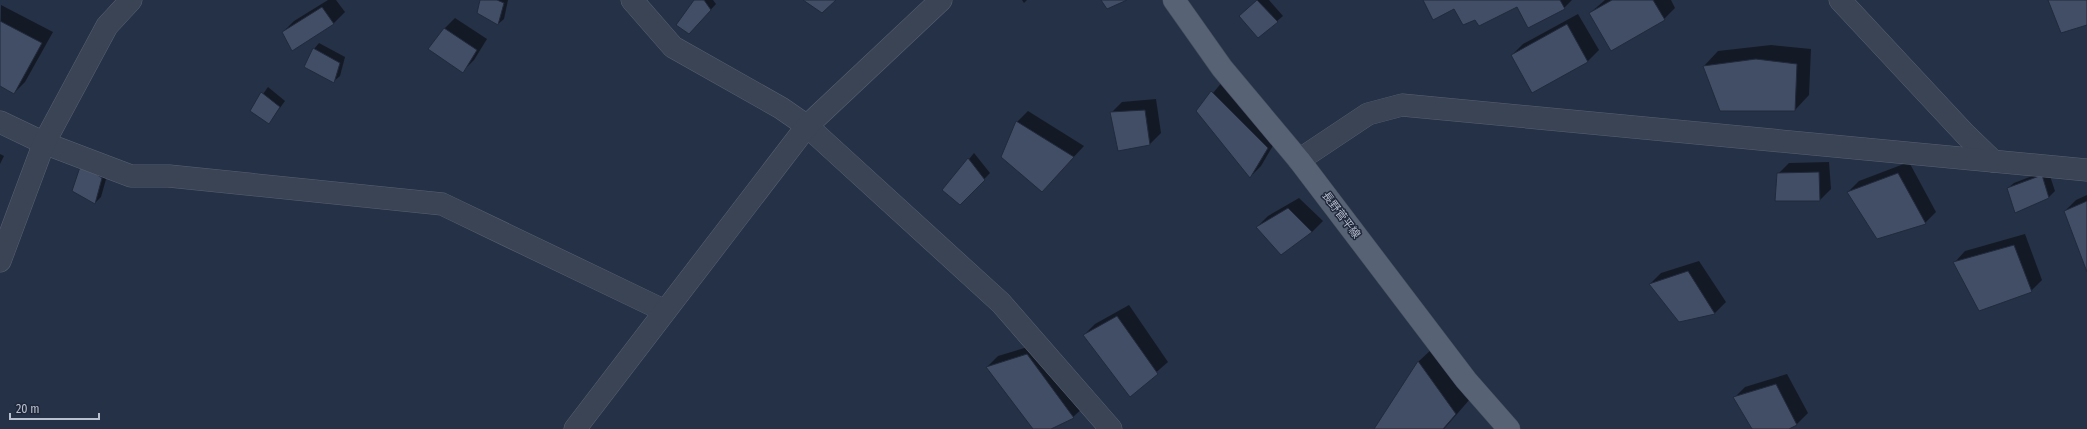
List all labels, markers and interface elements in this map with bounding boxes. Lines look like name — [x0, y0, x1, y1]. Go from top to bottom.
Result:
street label: 長野菅平線 — [1319, 189, 1363, 241]
scale bar — [10, 395, 99, 421]
text: 20 m — [16, 402, 40, 416]

